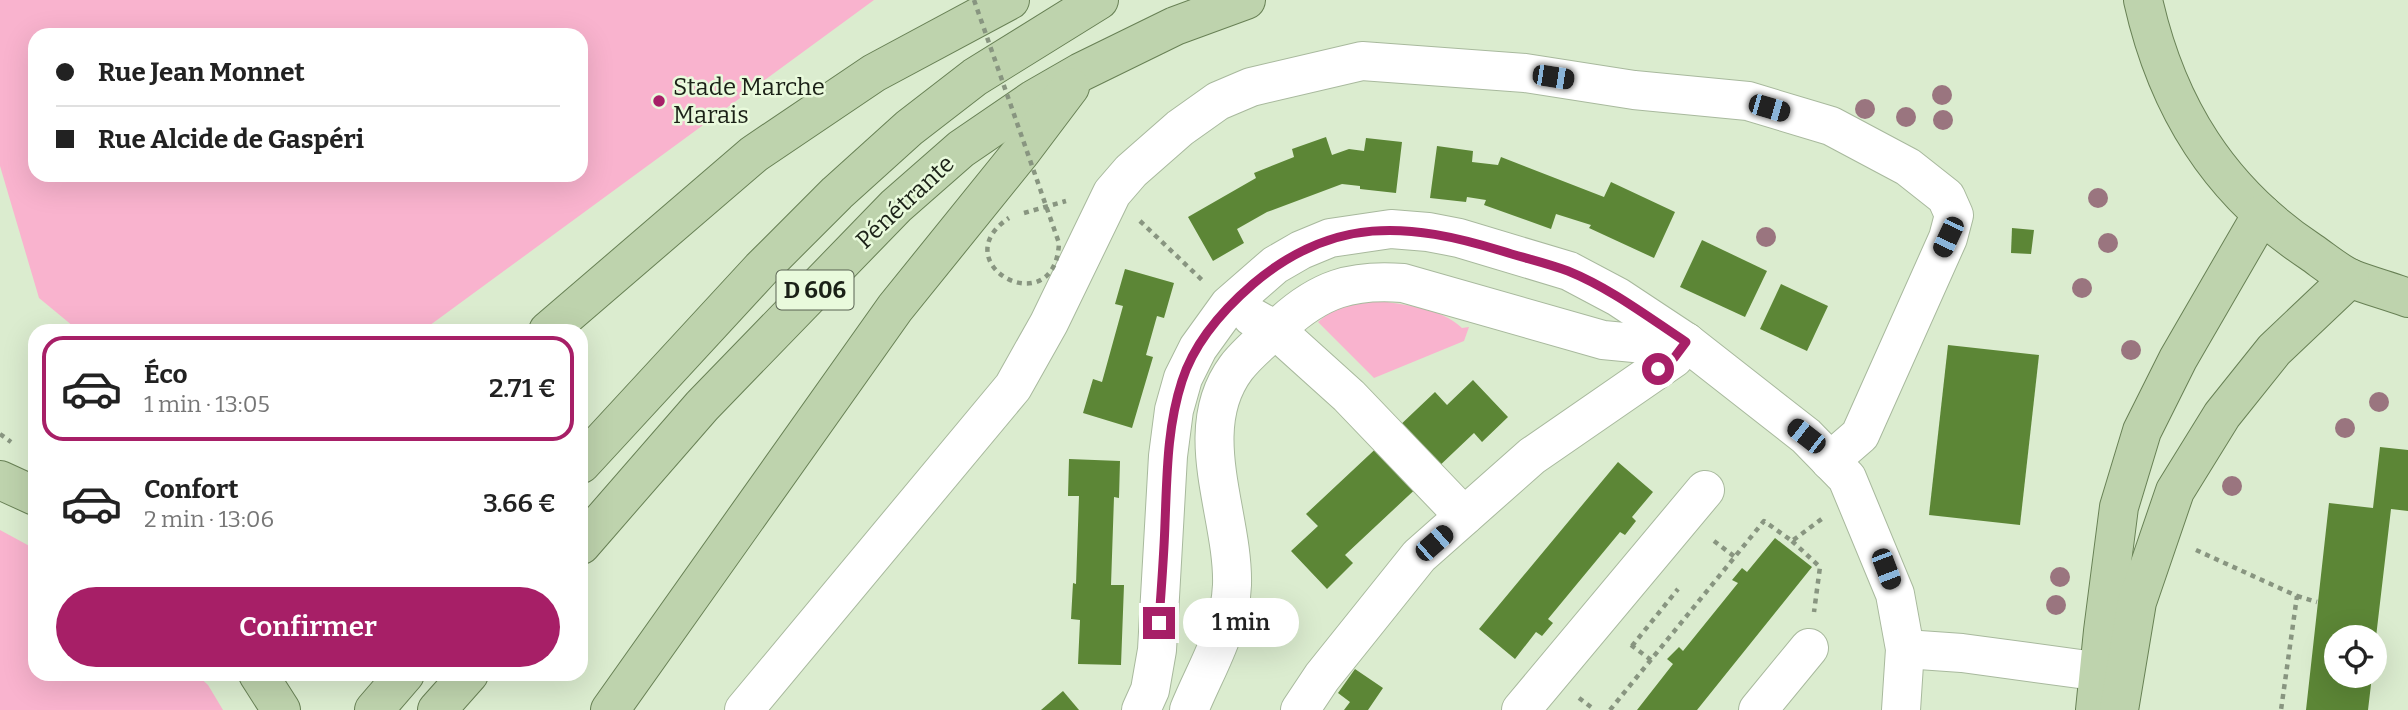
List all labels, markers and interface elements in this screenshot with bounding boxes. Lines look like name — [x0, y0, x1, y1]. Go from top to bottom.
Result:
text: Rue Jean Monnet — [98, 57, 305, 88]
car — [1531, 63, 1576, 91]
place label: Stade Marche Marais — [673, 73, 825, 129]
car — [1746, 92, 1793, 124]
marker: Stade Marche Marais — [651, 93, 667, 109]
text: Rue Alcide de Gaspéri — [98, 124, 364, 155]
street label: Pénétrante — [850, 150, 960, 254]
car — [1930, 214, 1967, 260]
road number: D 606 — [776, 270, 854, 310]
route start — [1642, 353, 1674, 385]
icon: car — [60, 357, 123, 420]
text: Éco — [144, 359, 187, 390]
text: 2.71 € — [489, 373, 556, 404]
text: 1 min · 13:05 — [144, 390, 270, 418]
car — [1783, 415, 1830, 457]
icon: car — [60, 472, 123, 535]
text: Confort — [144, 474, 239, 505]
text: 3.66 € — [483, 488, 556, 519]
text: 2 min · 13:06 — [144, 505, 274, 533]
car — [1412, 521, 1457, 565]
car — [1869, 546, 1904, 592]
button: Confirmer — [56, 587, 560, 667]
callout: 1 min — [1184, 598, 1299, 648]
route end — [1143, 607, 1175, 639]
text: 1 min — [1212, 608, 1270, 636]
map controls — [2324, 625, 2387, 688]
button: locate — [2324, 625, 2387, 688]

